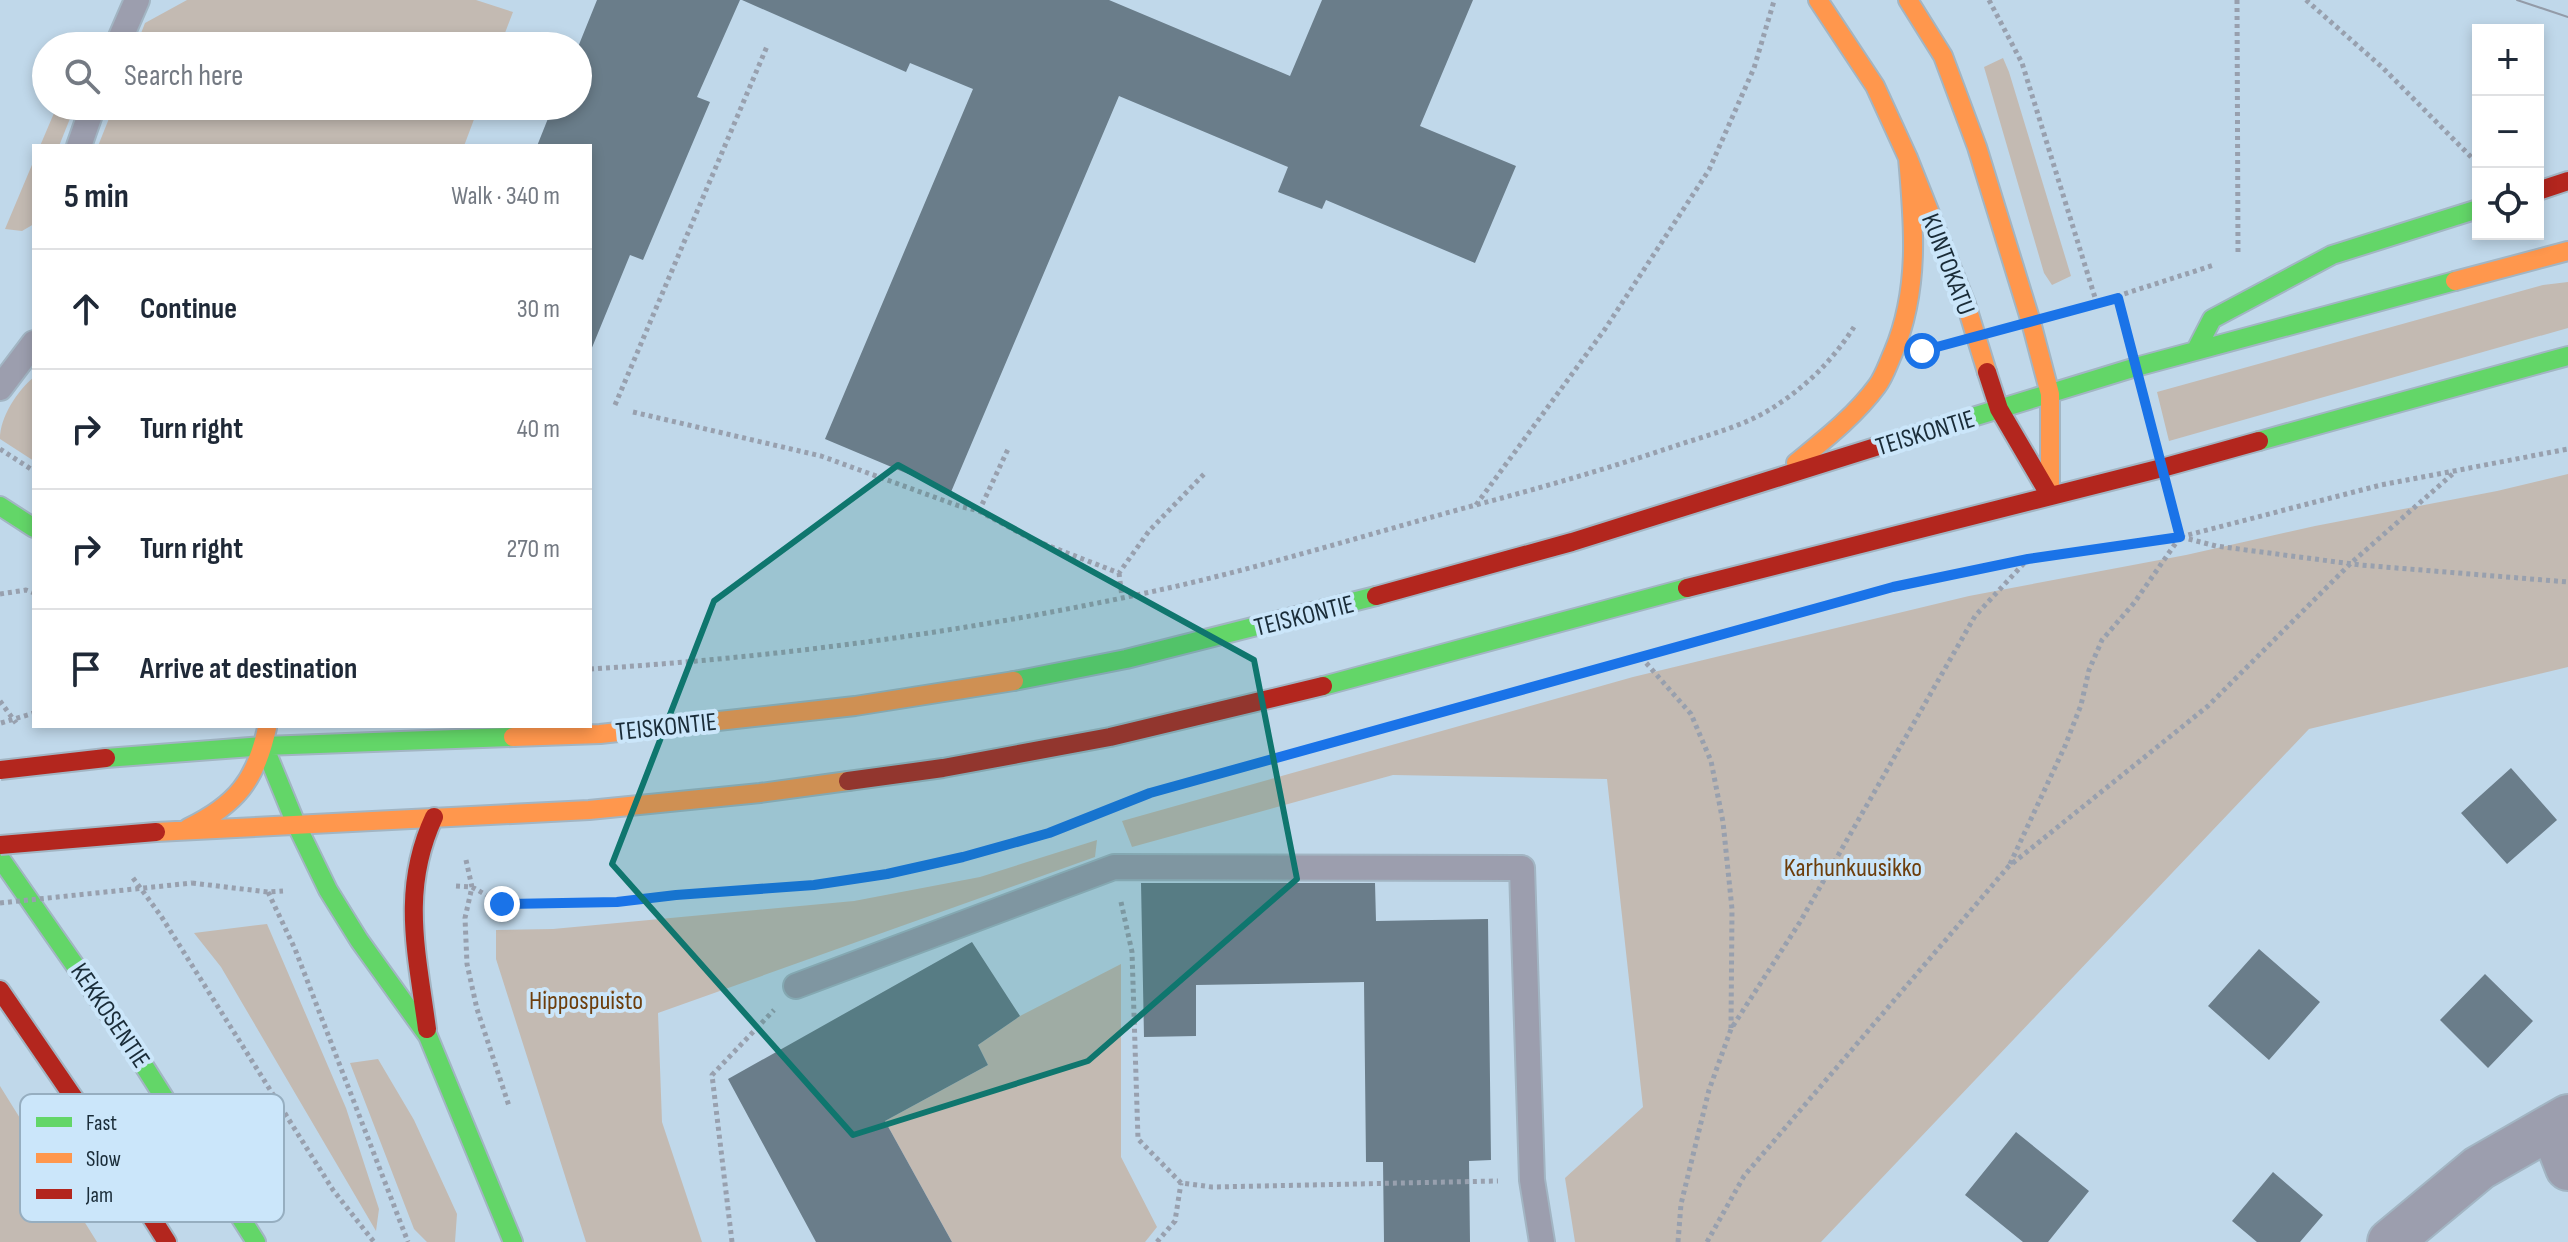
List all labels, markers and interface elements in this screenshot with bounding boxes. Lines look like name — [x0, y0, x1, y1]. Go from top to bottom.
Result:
map controls — [2472, 24, 2544, 240]
button: + — [2472, 24, 2544, 96]
search box — [32, 32, 592, 120]
icon: search — [60, 54, 104, 98]
text: Search here — [124, 58, 243, 94]
button: − — [2472, 96, 2544, 168]
button: locate — [2472, 168, 2544, 240]
text: 5 min — [64, 176, 129, 217]
text: Walk · 340 m — [451, 181, 560, 212]
street label: KUNTOKATU — [1914, 209, 1981, 320]
icon: ahead — [64, 287, 108, 331]
text: Continue — [140, 291, 237, 327]
text: 30 m — [517, 294, 560, 325]
route start — [1904, 333, 1940, 369]
street label: TEISKONTIE — [1872, 404, 1979, 463]
icon: right — [64, 407, 108, 451]
text: Turn right — [140, 411, 243, 447]
text: 40 m — [517, 414, 560, 445]
icon: right — [64, 527, 108, 571]
text: Turn right — [140, 531, 243, 567]
text: 270 m — [507, 534, 560, 565]
street label: TEISKONTIE — [1251, 589, 1357, 644]
icon: arrive — [64, 647, 108, 691]
text: Arrive at destination — [140, 651, 357, 687]
street label: TEISKONTIE — [614, 707, 718, 748]
park label: Karhunkuusikko — [1784, 853, 1922, 884]
route end — [484, 886, 520, 922]
street label: KEKKOSENTIE — [63, 958, 156, 1074]
park label: Hippospuisto — [529, 986, 643, 1017]
legend — [20, 1094, 284, 1222]
text: Fast — [86, 1110, 117, 1137]
text: Slow — [86, 1146, 121, 1173]
text: Jam — [85, 1182, 113, 1209]

